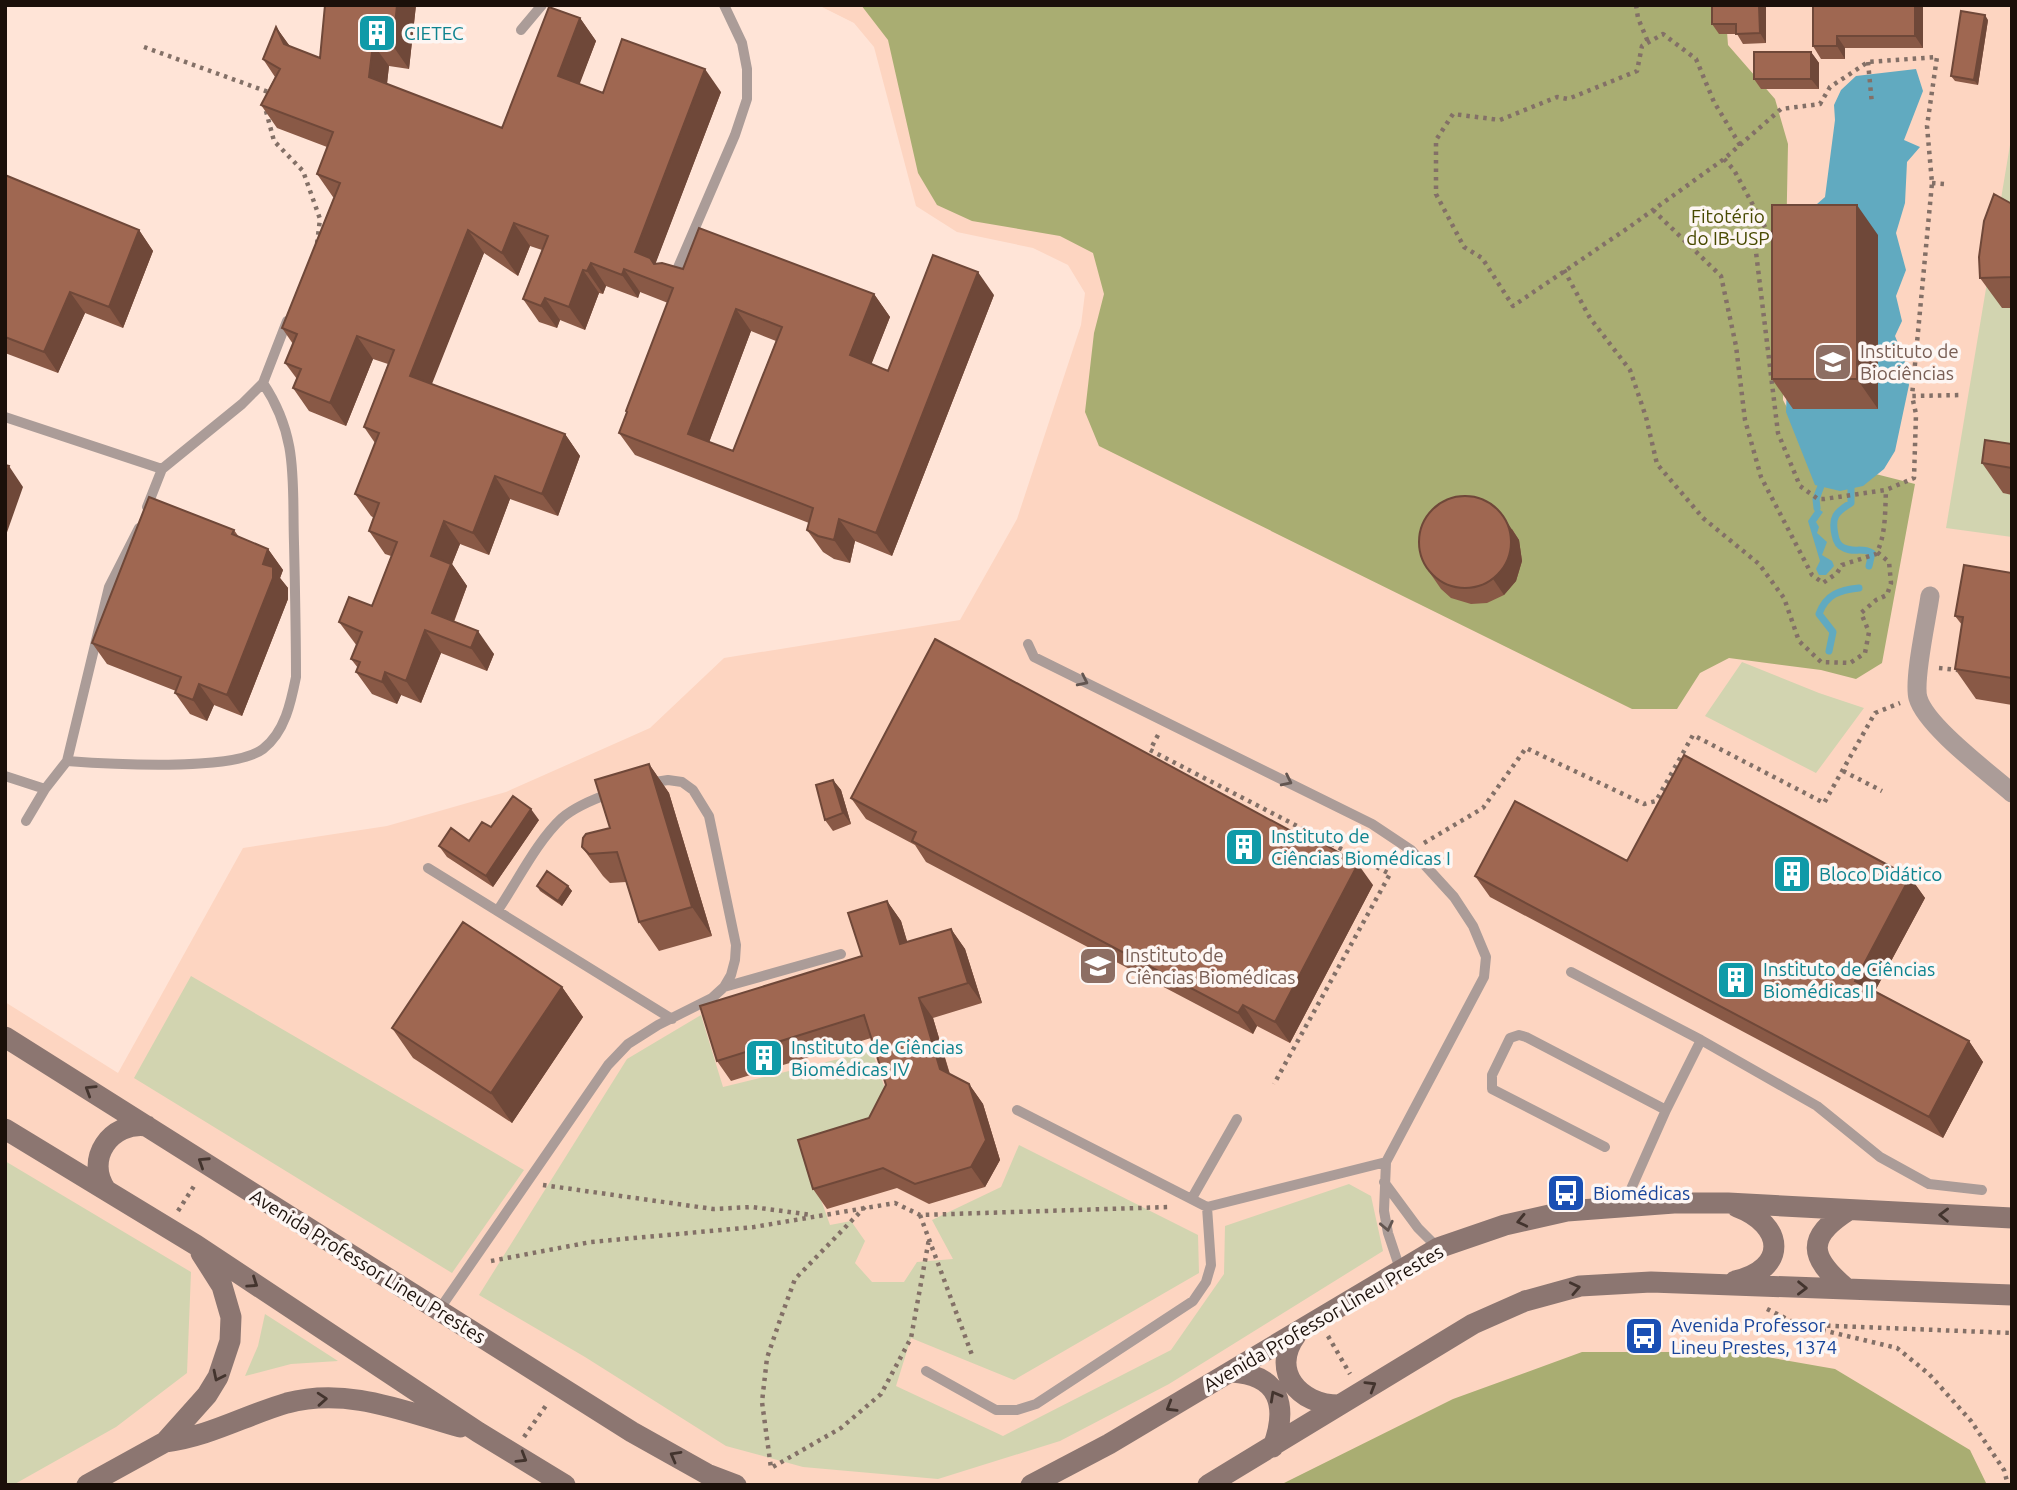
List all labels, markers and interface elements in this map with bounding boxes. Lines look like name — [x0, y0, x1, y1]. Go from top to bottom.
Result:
building icon: CIETEC — [356, 12, 398, 54]
place label: CIETEC — [404, 22, 464, 44]
park label: Fitotério do IB-USP — [1686, 205, 1770, 249]
place label: Instituto de Biociências — [1860, 340, 1959, 384]
school or university icon: Instituto de Biociências — [1812, 341, 1854, 383]
one-way arrow — [1076, 672, 1088, 686]
one-way arrow — [1280, 773, 1292, 787]
place label: Instituto de Ciências Biomédicas I — [1271, 825, 1451, 869]
building icon: Instituto de Ciências Biomédicas I — [1223, 826, 1265, 868]
building icon: Bloco Didático — [1771, 853, 1813, 895]
place label: Bloco Didático — [1819, 863, 1942, 885]
place label: Instituto de Ciências Biomédicas — [1125, 944, 1296, 988]
school or university icon: Instituto de Ciências Biomédicas — [1077, 945, 1119, 987]
place label: Instituto de Ciências Biomédicas II — [1763, 958, 1935, 1002]
building icon: Instituto de Ciências Biomédicas II — [1715, 959, 1757, 1001]
place label: Instituto de Ciências Biomédicas IV — [791, 1036, 963, 1080]
building icon: Instituto de Ciências Biomédicas IV — [743, 1037, 785, 1079]
one-way arrow — [84, 1085, 97, 1098]
one-way arrow — [198, 1157, 211, 1170]
bus stop icon: Biomédicas — [1545, 1172, 1587, 1214]
place label: Biomédicas — [1593, 1182, 1690, 1204]
street label: Avenida Professor Lineu Prestes — [246, 1184, 490, 1348]
one-way arrow — [1938, 1208, 1949, 1223]
one-way arrow — [1516, 1213, 1528, 1228]
one-way arrow — [1379, 1220, 1394, 1232]
street label: Avenida Professor Lineu Prestes — [1199, 1240, 1447, 1396]
one-way arrow — [245, 1274, 258, 1287]
one-way arrow — [1797, 1280, 1808, 1295]
one-way arrow — [1569, 1282, 1581, 1297]
place label: Avenida Professor Lineu Prestes, 1374 — [1671, 1314, 1837, 1358]
bus stop icon: Avenida Professor Lineu Prestes, 1374 — [1623, 1315, 1665, 1357]
one-way arrow — [212, 1369, 226, 1381]
one-way arrow — [1364, 1381, 1377, 1394]
one-way arrow — [317, 1391, 328, 1406]
one-way arrow — [1270, 1391, 1283, 1404]
one-way arrow — [1166, 1399, 1179, 1412]
one-way arrow — [514, 1450, 527, 1463]
one-way arrow — [669, 1451, 682, 1464]

